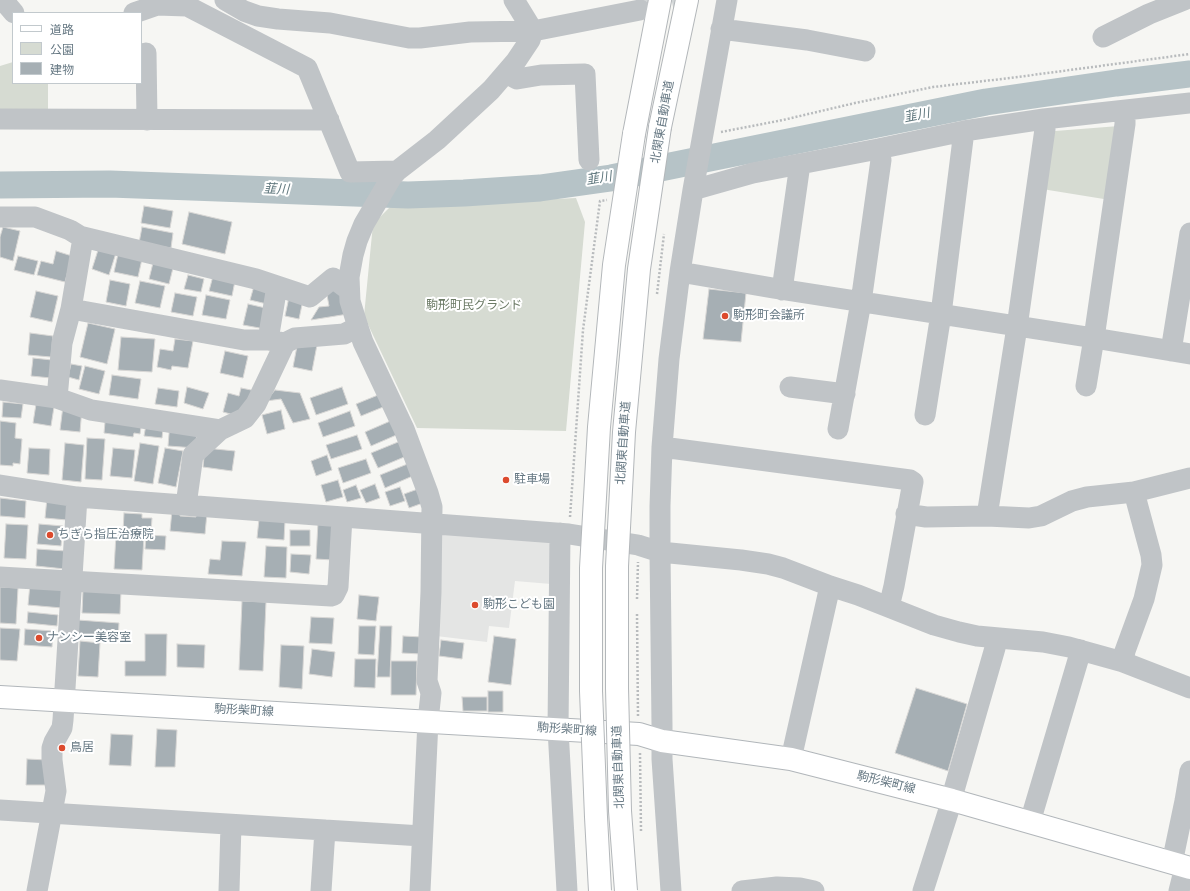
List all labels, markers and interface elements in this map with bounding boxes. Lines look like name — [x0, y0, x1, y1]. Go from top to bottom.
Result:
legend — [12, 12, 142, 84]
text: 道路 — [50, 23, 74, 37]
text: 公園 — [50, 43, 74, 57]
text: 建物 — [50, 63, 74, 77]
street label: 北関東自動車道 — [649, 79, 677, 165]
water label: 韮川 — [903, 106, 931, 126]
water label: 韮川 — [585, 169, 613, 189]
water label: 韮川 — [263, 182, 289, 198]
park label: 駒形町民グランド — [426, 299, 522, 313]
place label: 駒形町会議所 — [733, 309, 805, 323]
marker: 駒形町会議所 — [720, 311, 730, 321]
street label: 北関東自動車道 — [614, 401, 634, 485]
place label: 駐車場 — [514, 473, 550, 487]
marker: 駐車場 — [501, 475, 511, 485]
place label: ちぎら指圧治療院 — [58, 528, 154, 542]
marker: ちぎら指圧治療院 — [45, 530, 55, 540]
place label: 駒形こども園 — [483, 598, 555, 612]
marker: 駒形こども園 — [470, 600, 480, 610]
place label: ナンシー美容室 — [47, 631, 131, 645]
marker: ナンシー美容室 — [34, 633, 44, 643]
street label: 駒形柴町線 — [214, 702, 274, 720]
street label: 駒形柴町線 — [537, 721, 597, 739]
street label: 北関東自動車道 — [610, 725, 628, 809]
place label: 鳥居 — [70, 741, 94, 755]
marker: 鳥居 — [57, 743, 67, 753]
street label: 駒形柴町線 — [855, 769, 917, 797]

